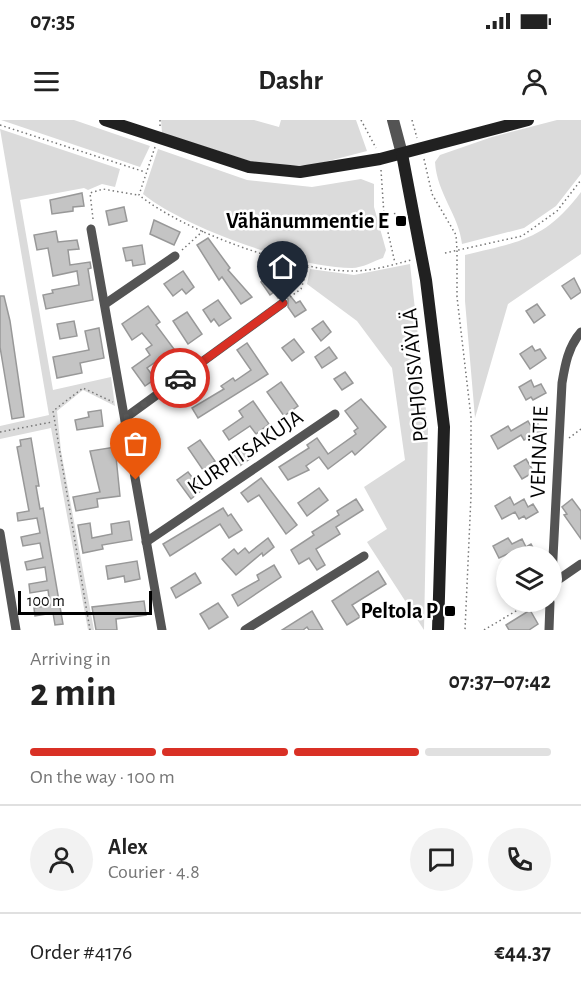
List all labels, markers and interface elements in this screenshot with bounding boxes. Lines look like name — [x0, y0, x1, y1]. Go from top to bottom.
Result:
text: 07:35 — [30, 10, 75, 32]
icon: menu — [30, 65, 63, 98]
icon: person — [518, 65, 551, 98]
text: Dashr — [258, 67, 323, 94]
place label: Vähänummentie E — [226, 210, 389, 232]
marker: Vähänummentie E — [394, 214, 408, 228]
pin — [257, 241, 308, 303]
icon: home — [266, 250, 299, 283]
street label: POHJOISVÄYLÄ — [398, 307, 432, 443]
courier — [150, 348, 210, 408]
icon: car — [164, 362, 197, 395]
street label: KURPITSAKUJA — [183, 405, 307, 499]
street label: VEHNÄTIE — [526, 405, 552, 498]
pin — [110, 418, 161, 480]
icon: bag — [119, 427, 152, 460]
map controls — [496, 546, 562, 612]
button: layers — [496, 546, 562, 612]
scale bar — [18, 588, 152, 616]
text: 100 m — [27, 593, 65, 609]
place label: Peltola P — [360, 600, 438, 622]
marker: Peltola P — [443, 604, 457, 618]
text: Arriving in — [30, 649, 111, 669]
text: 07:37–07:42 — [448, 670, 551, 692]
text: 2 min — [30, 674, 117, 713]
text: On the way · 100 m — [30, 767, 175, 787]
button: person — [30, 828, 93, 891]
button: chat — [410, 828, 473, 891]
button: phone — [488, 828, 551, 891]
text: Alex — [108, 836, 148, 858]
text: Courier · 4.8 — [108, 862, 200, 882]
text: Order #4176 — [30, 941, 132, 963]
text: €44.37 — [495, 941, 551, 963]

